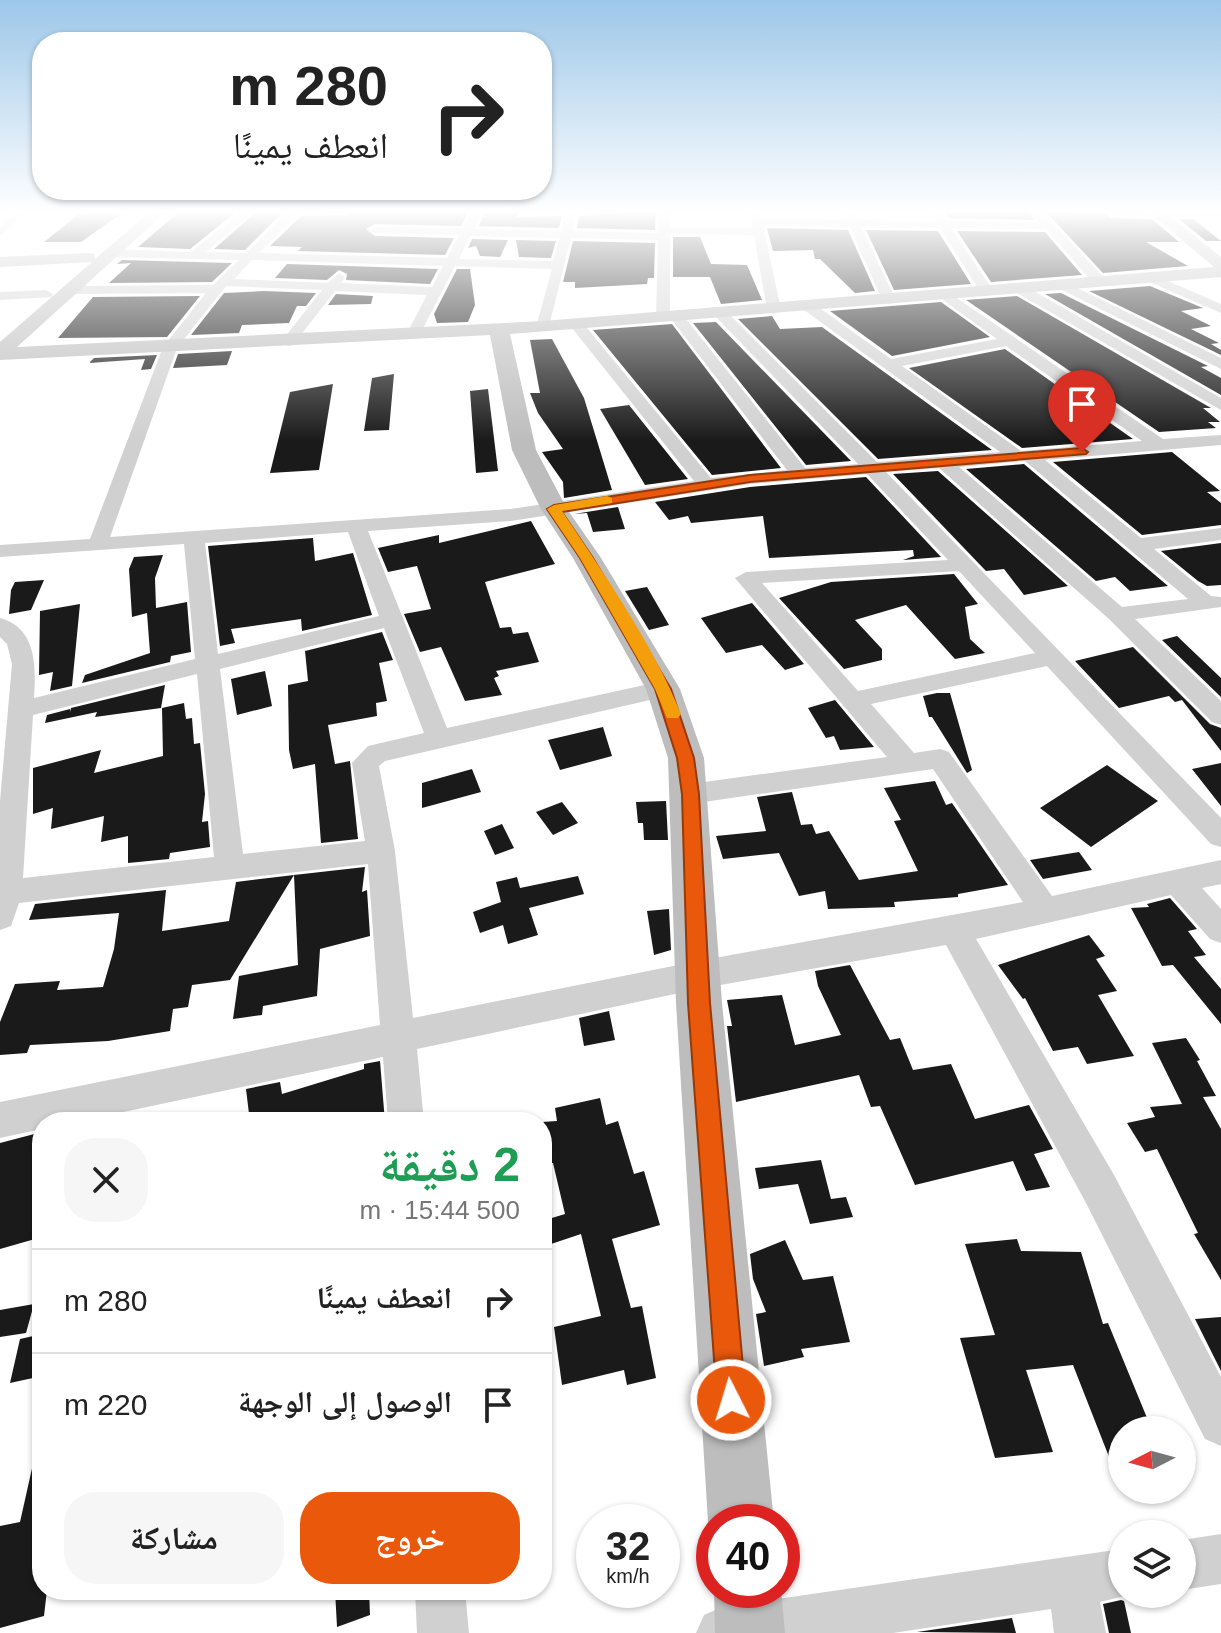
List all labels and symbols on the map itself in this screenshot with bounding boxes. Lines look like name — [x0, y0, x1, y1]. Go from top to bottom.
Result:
pin — [1048, 370, 1116, 452]
position arrow — [689, 1358, 773, 1442]
north arrow — [1108, 1416, 1196, 1504]
speed limit sign: 40 — [696, 1504, 800, 1608]

